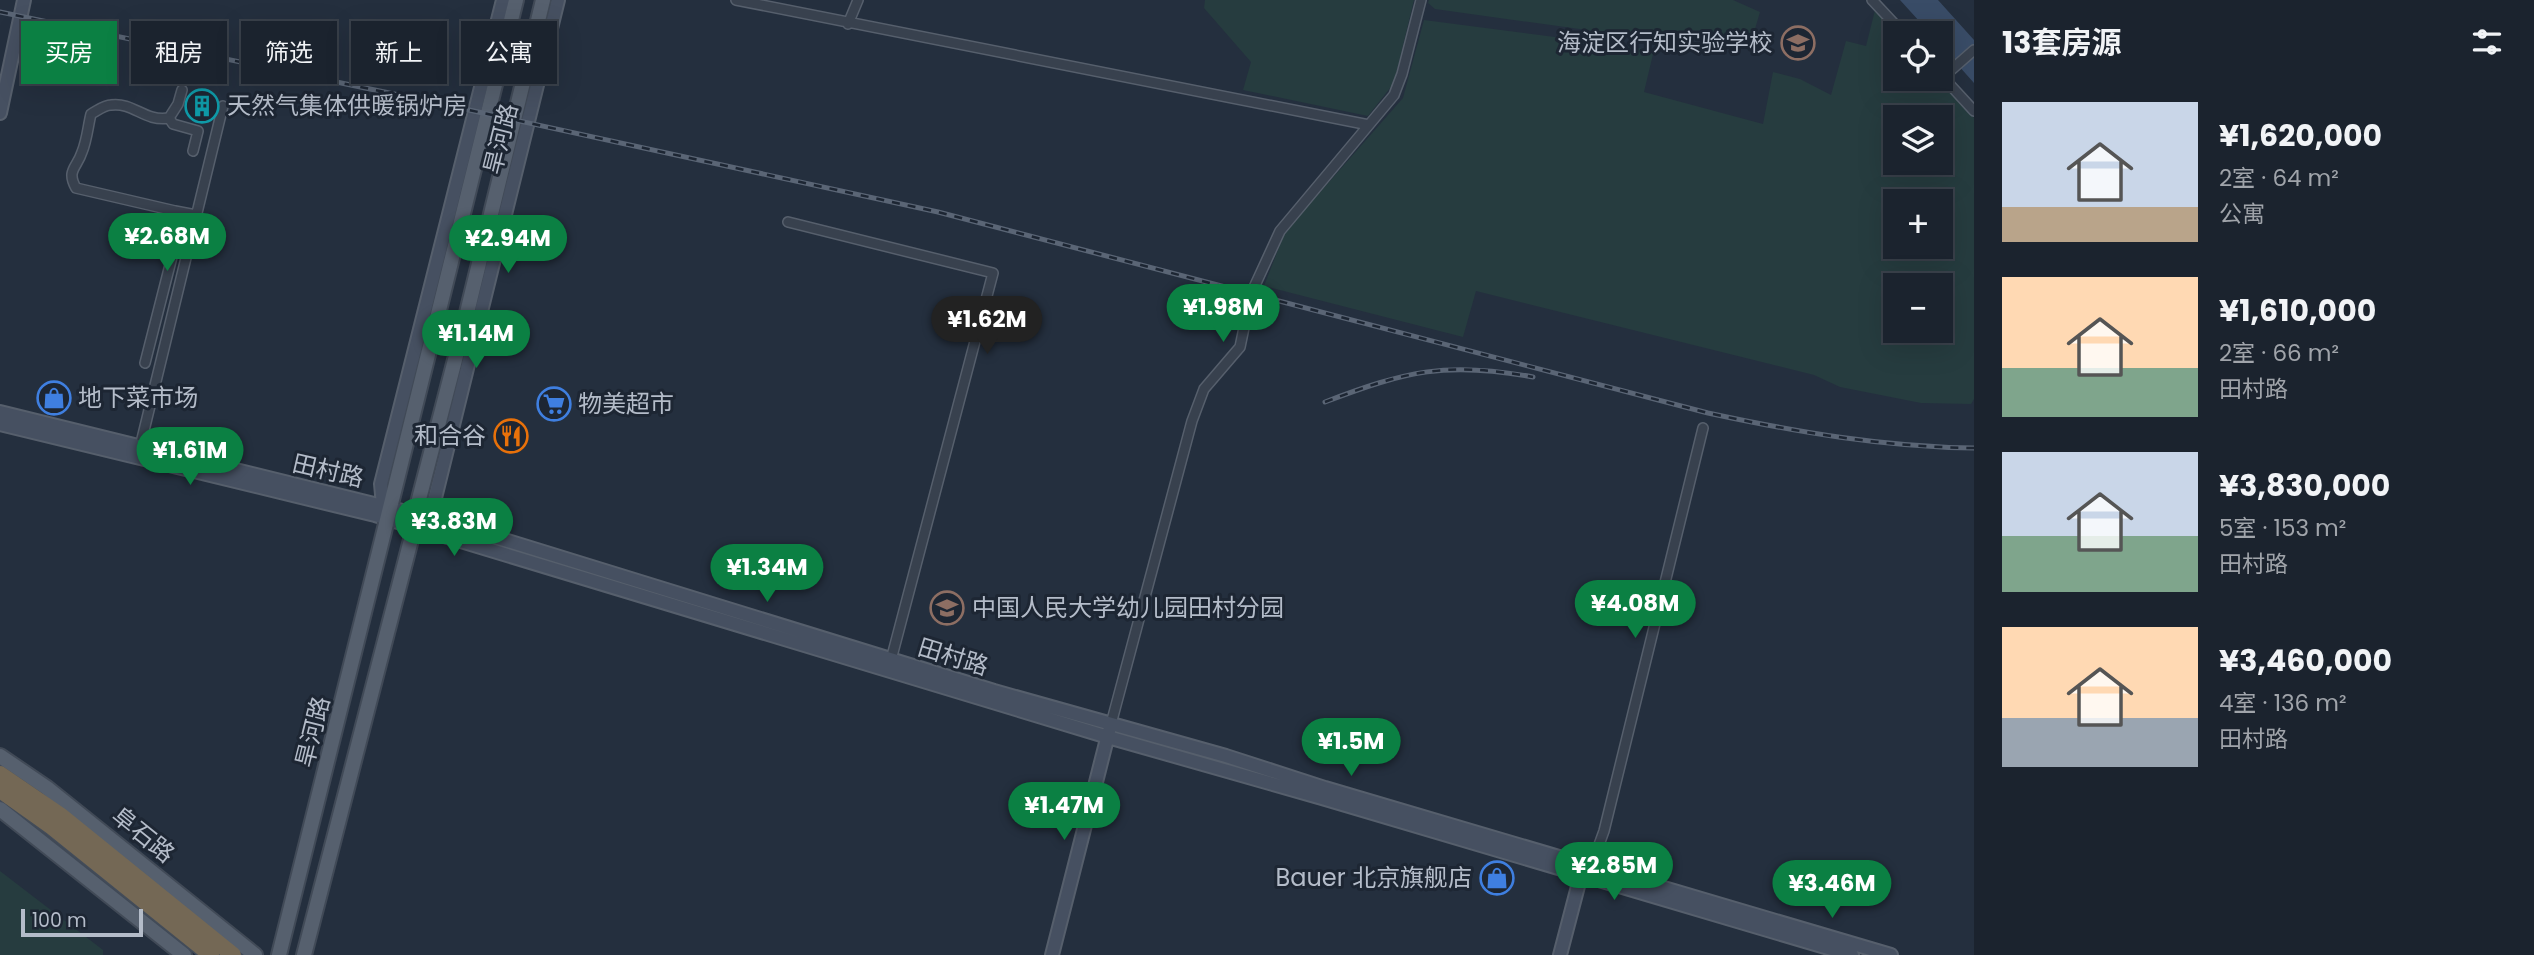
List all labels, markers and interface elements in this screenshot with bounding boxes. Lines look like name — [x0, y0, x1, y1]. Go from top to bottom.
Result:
chip: 买房 — [21, 21, 117, 84]
chip: 租房 — [131, 21, 227, 84]
chip: 筛选 — [241, 21, 337, 84]
chip: 新上 — [351, 21, 447, 84]
chip: 公寓 — [461, 21, 557, 84]
map controls — [1883, 21, 1953, 343]
button: locate — [1883, 21, 1953, 91]
text: 13套房源 — [2002, 21, 2121, 64]
icon: filters — [2468, 23, 2506, 61]
school or university icon: 海淀区行知实验学校 — [1779, 24, 1817, 62]
place label: 海淀区行知实验学校 — [1557, 26, 1773, 59]
building icon: 天然气集体供暖锅炉房 — [183, 87, 221, 125]
place label: 天然气集体供暖锅炉房 — [227, 89, 467, 122]
street label: 旱河路 — [476, 100, 525, 178]
button: layers — [1883, 105, 1953, 175]
text: ¥1,620,000 — [2219, 114, 2382, 157]
icon: home — [2058, 130, 2142, 214]
text: 2室 · 64 m² — [2219, 162, 2339, 194]
button: + — [1883, 189, 1953, 259]
text: 公寓 — [2219, 198, 2265, 230]
pin: ¥2.68M — [110, 214, 224, 273]
pin: ¥2.94M — [451, 216, 565, 275]
text: ¥2.68M — [124, 220, 210, 252]
text: ¥2.94M — [465, 222, 551, 254]
button: − — [1883, 273, 1953, 343]
pin: ¥1.98M — [1166, 284, 1280, 344]
text: ¥1,610,000 — [2219, 289, 2376, 332]
text: ¥1.98M — [1183, 291, 1263, 323]
pin: ¥1.62M — [930, 296, 1044, 356]
text: ¥1.62M — [947, 303, 1027, 335]
icon: home — [2058, 305, 2142, 389]
pin: ¥1.14M — [419, 310, 533, 370]
text: ¥1.14M — [438, 317, 514, 349]
text: 2室 · 66 m² — [2219, 337, 2339, 369]
text: 田村路 — [2219, 373, 2288, 405]
shop icon: 地下菜市场 — [35, 379, 73, 417]
place label: 地下菜市场 — [78, 381, 198, 414]
supermarket icon: 物美超市 — [535, 385, 573, 423]
place label: 物美超市 — [578, 387, 674, 420]
restaurant icon: 和合谷 — [492, 417, 530, 455]
place label: 和合谷 — [414, 419, 486, 452]
pin: ¥1.61M — [133, 428, 247, 487]
text: ¥1.61M — [153, 434, 227, 466]
street label: 田村路 — [289, 446, 367, 495]
text: ¥3,830,000 — [2219, 464, 2390, 507]
icon: home — [2058, 480, 2142, 564]
pin: ¥3.83M — [397, 498, 511, 558]
text: ¥3.83M — [411, 505, 497, 537]
text: 5室 · 153 m² — [2219, 512, 2346, 544]
pin: ¥1.34M — [710, 544, 824, 604]
text: 田村路 — [2219, 548, 2288, 580]
text: ¥1.34M — [726, 551, 808, 583]
pin: ¥4.08M — [1578, 580, 1692, 640]
text: ¥4.08M — [1591, 587, 1679, 619]
school or university icon: 中国人民大学幼儿园田村分园 — [928, 589, 966, 627]
place label: 中国人民大学幼儿园田村分园 — [972, 591, 1284, 624]
street label: 田村路 — [914, 630, 992, 683]
text: ¥3,460,000 — [2219, 639, 2392, 682]
icon: home — [2058, 655, 2142, 739]
text: 4室 · 136 m² — [2219, 687, 2347, 719]
street label: 旱河路 — [288, 693, 337, 771]
pin: ¥1.5M — [1302, 718, 1400, 778]
text: 田村路 — [2219, 723, 2288, 755]
text: ¥1.5M — [1318, 725, 1384, 757]
pin: ¥1.47M — [1007, 782, 1121, 842]
text: ¥1.47M — [1024, 789, 1104, 821]
street label: 阜石路 — [105, 799, 182, 870]
pin: ¥2.85M — [1557, 842, 1671, 902]
text: ¥2.85M — [1571, 849, 1657, 881]
shop icon: Bauer 北京旗舰店 — [1478, 859, 1516, 897]
pin: ¥3.46M — [1775, 860, 1889, 920]
place label: Bauer 北京旗舰店 — [1275, 861, 1472, 894]
text: ¥3.46M — [1788, 867, 1876, 899]
scale bar — [21, 906, 144, 938]
text: 100 m — [32, 907, 87, 934]

